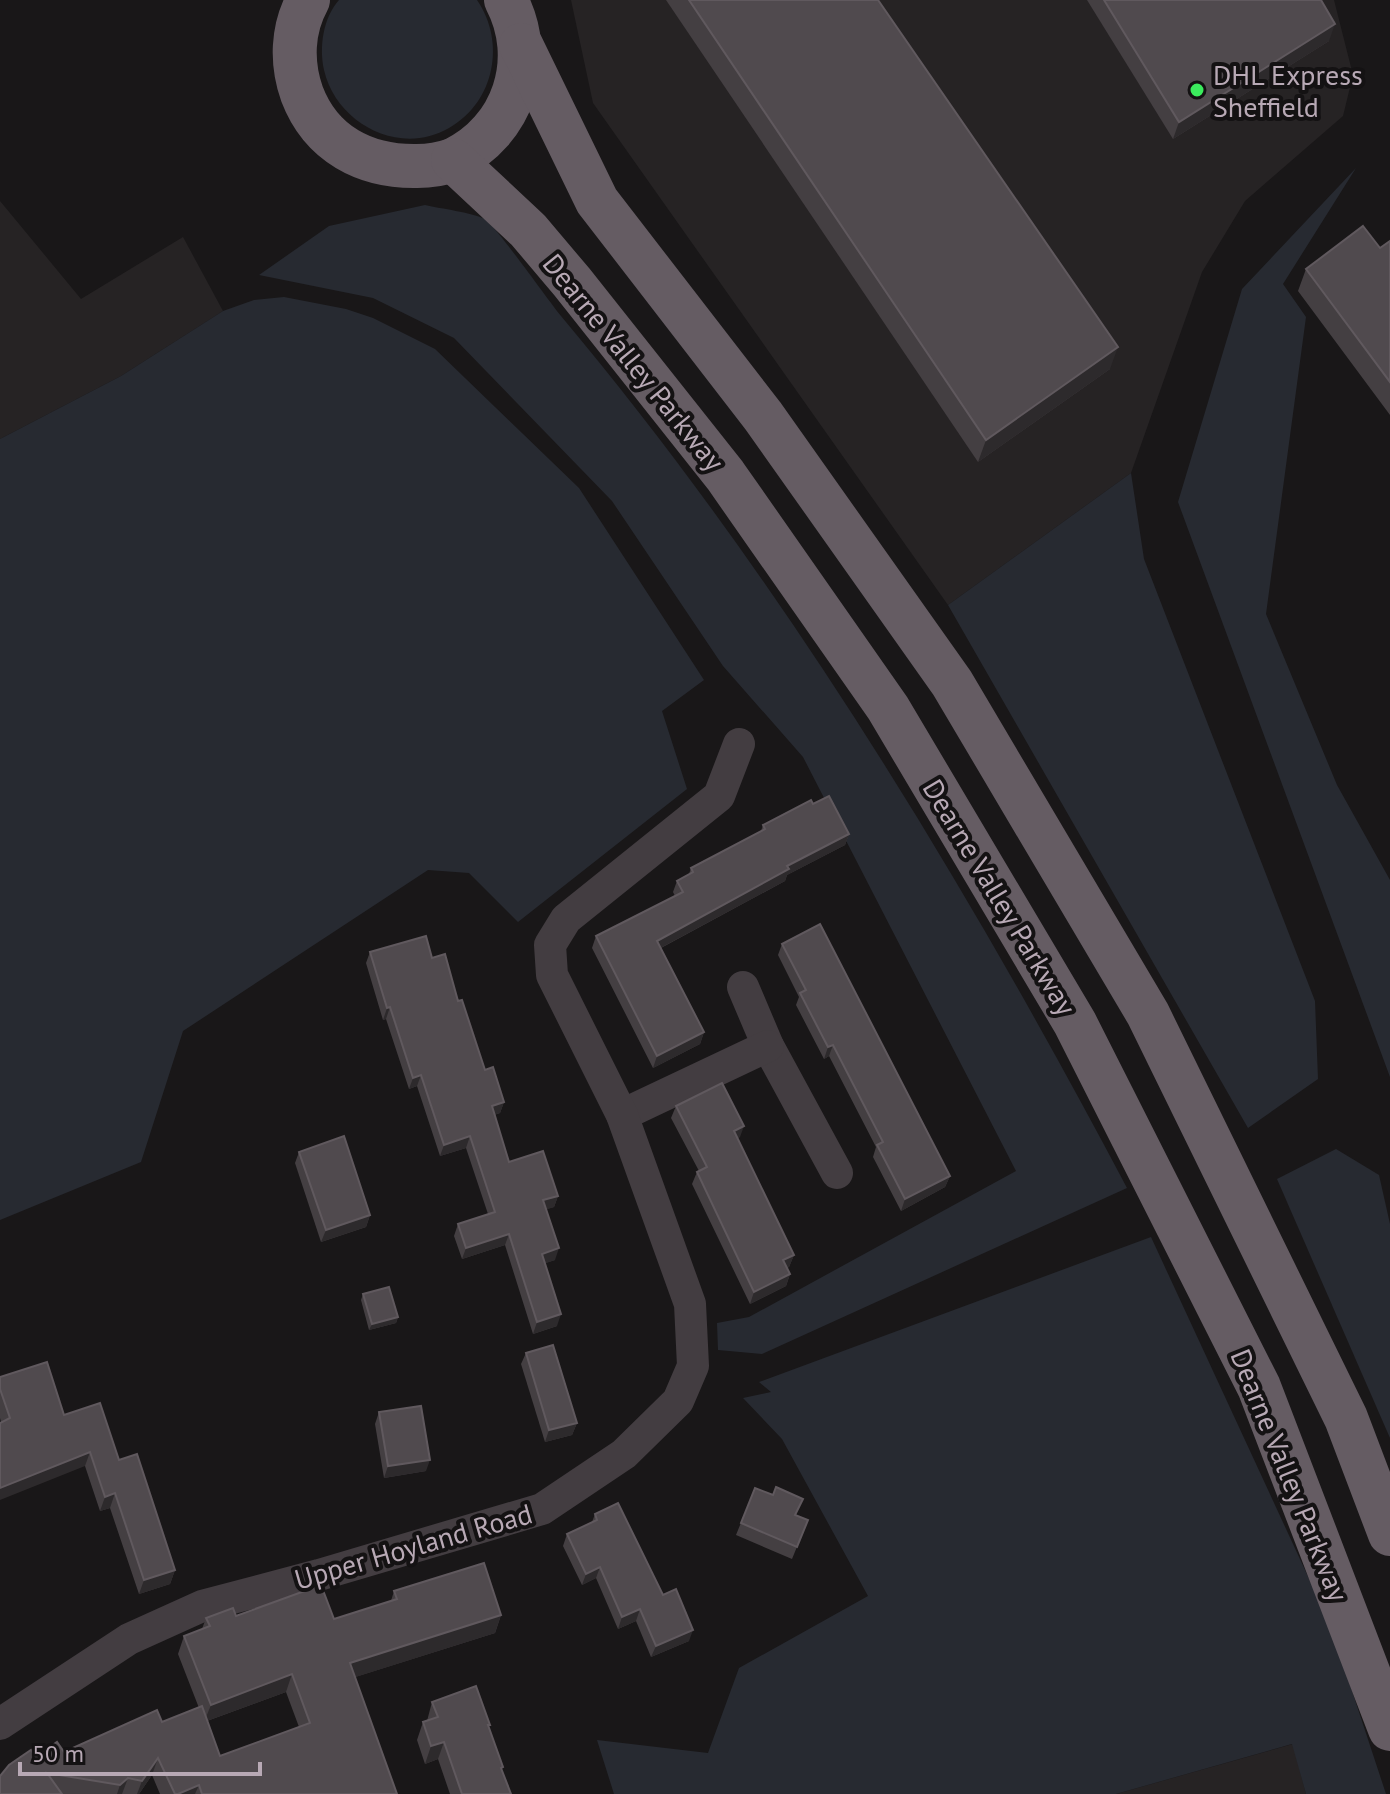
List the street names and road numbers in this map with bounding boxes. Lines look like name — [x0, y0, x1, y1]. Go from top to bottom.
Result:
street label: Dearne Valley Parkway — [535, 246, 733, 478]
street label: Dearne Valley Parkway — [915, 772, 1085, 1022]
street label: Dearne Valley Parkway — [1222, 1343, 1358, 1607]
street label: Upper Hoyland Road — [290, 1494, 536, 1598]

